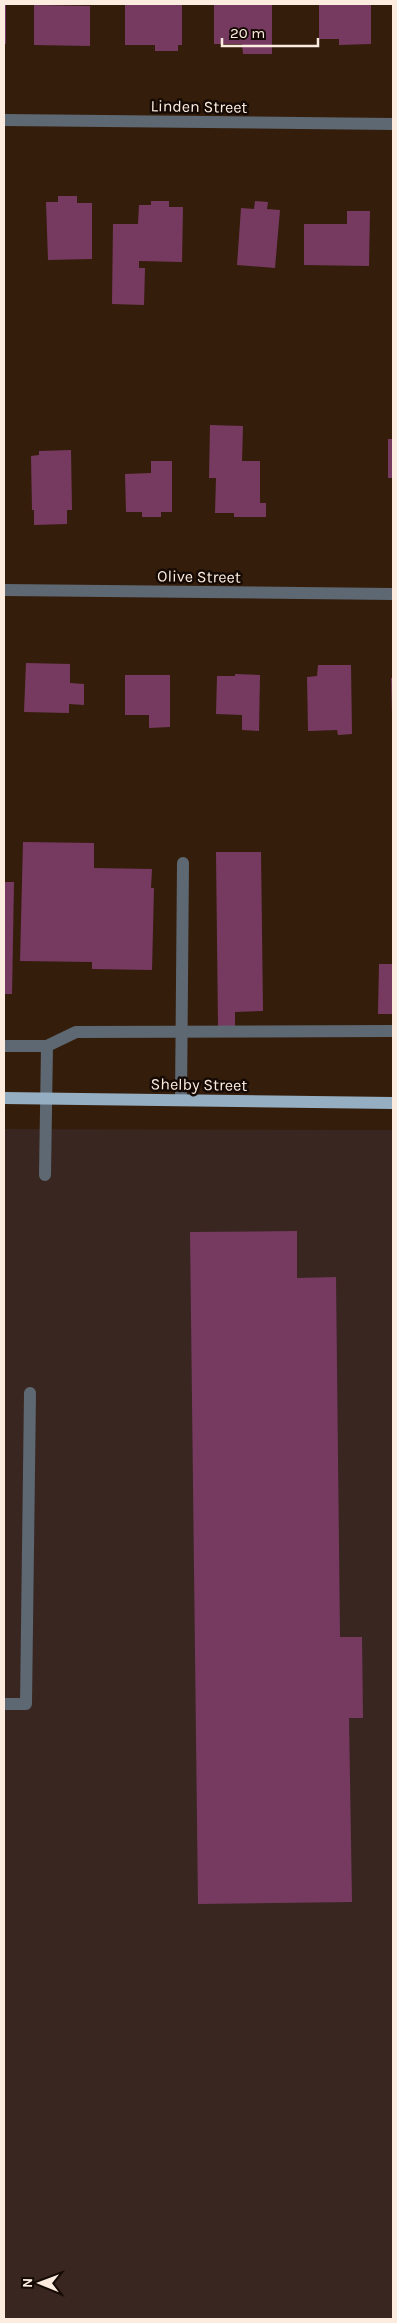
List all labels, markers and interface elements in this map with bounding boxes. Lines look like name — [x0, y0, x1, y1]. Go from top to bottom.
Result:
scale bar — [222, 15, 318, 47]
text: 20 m — [230, 24, 265, 42]
street label: Linden Street — [150, 96, 248, 117]
street label: Olive Street — [157, 566, 241, 587]
street label: Shelby Street — [150, 1074, 247, 1095]
north arrow — [15, 2258, 65, 2308]
text: N — [19, 2278, 36, 2288]

